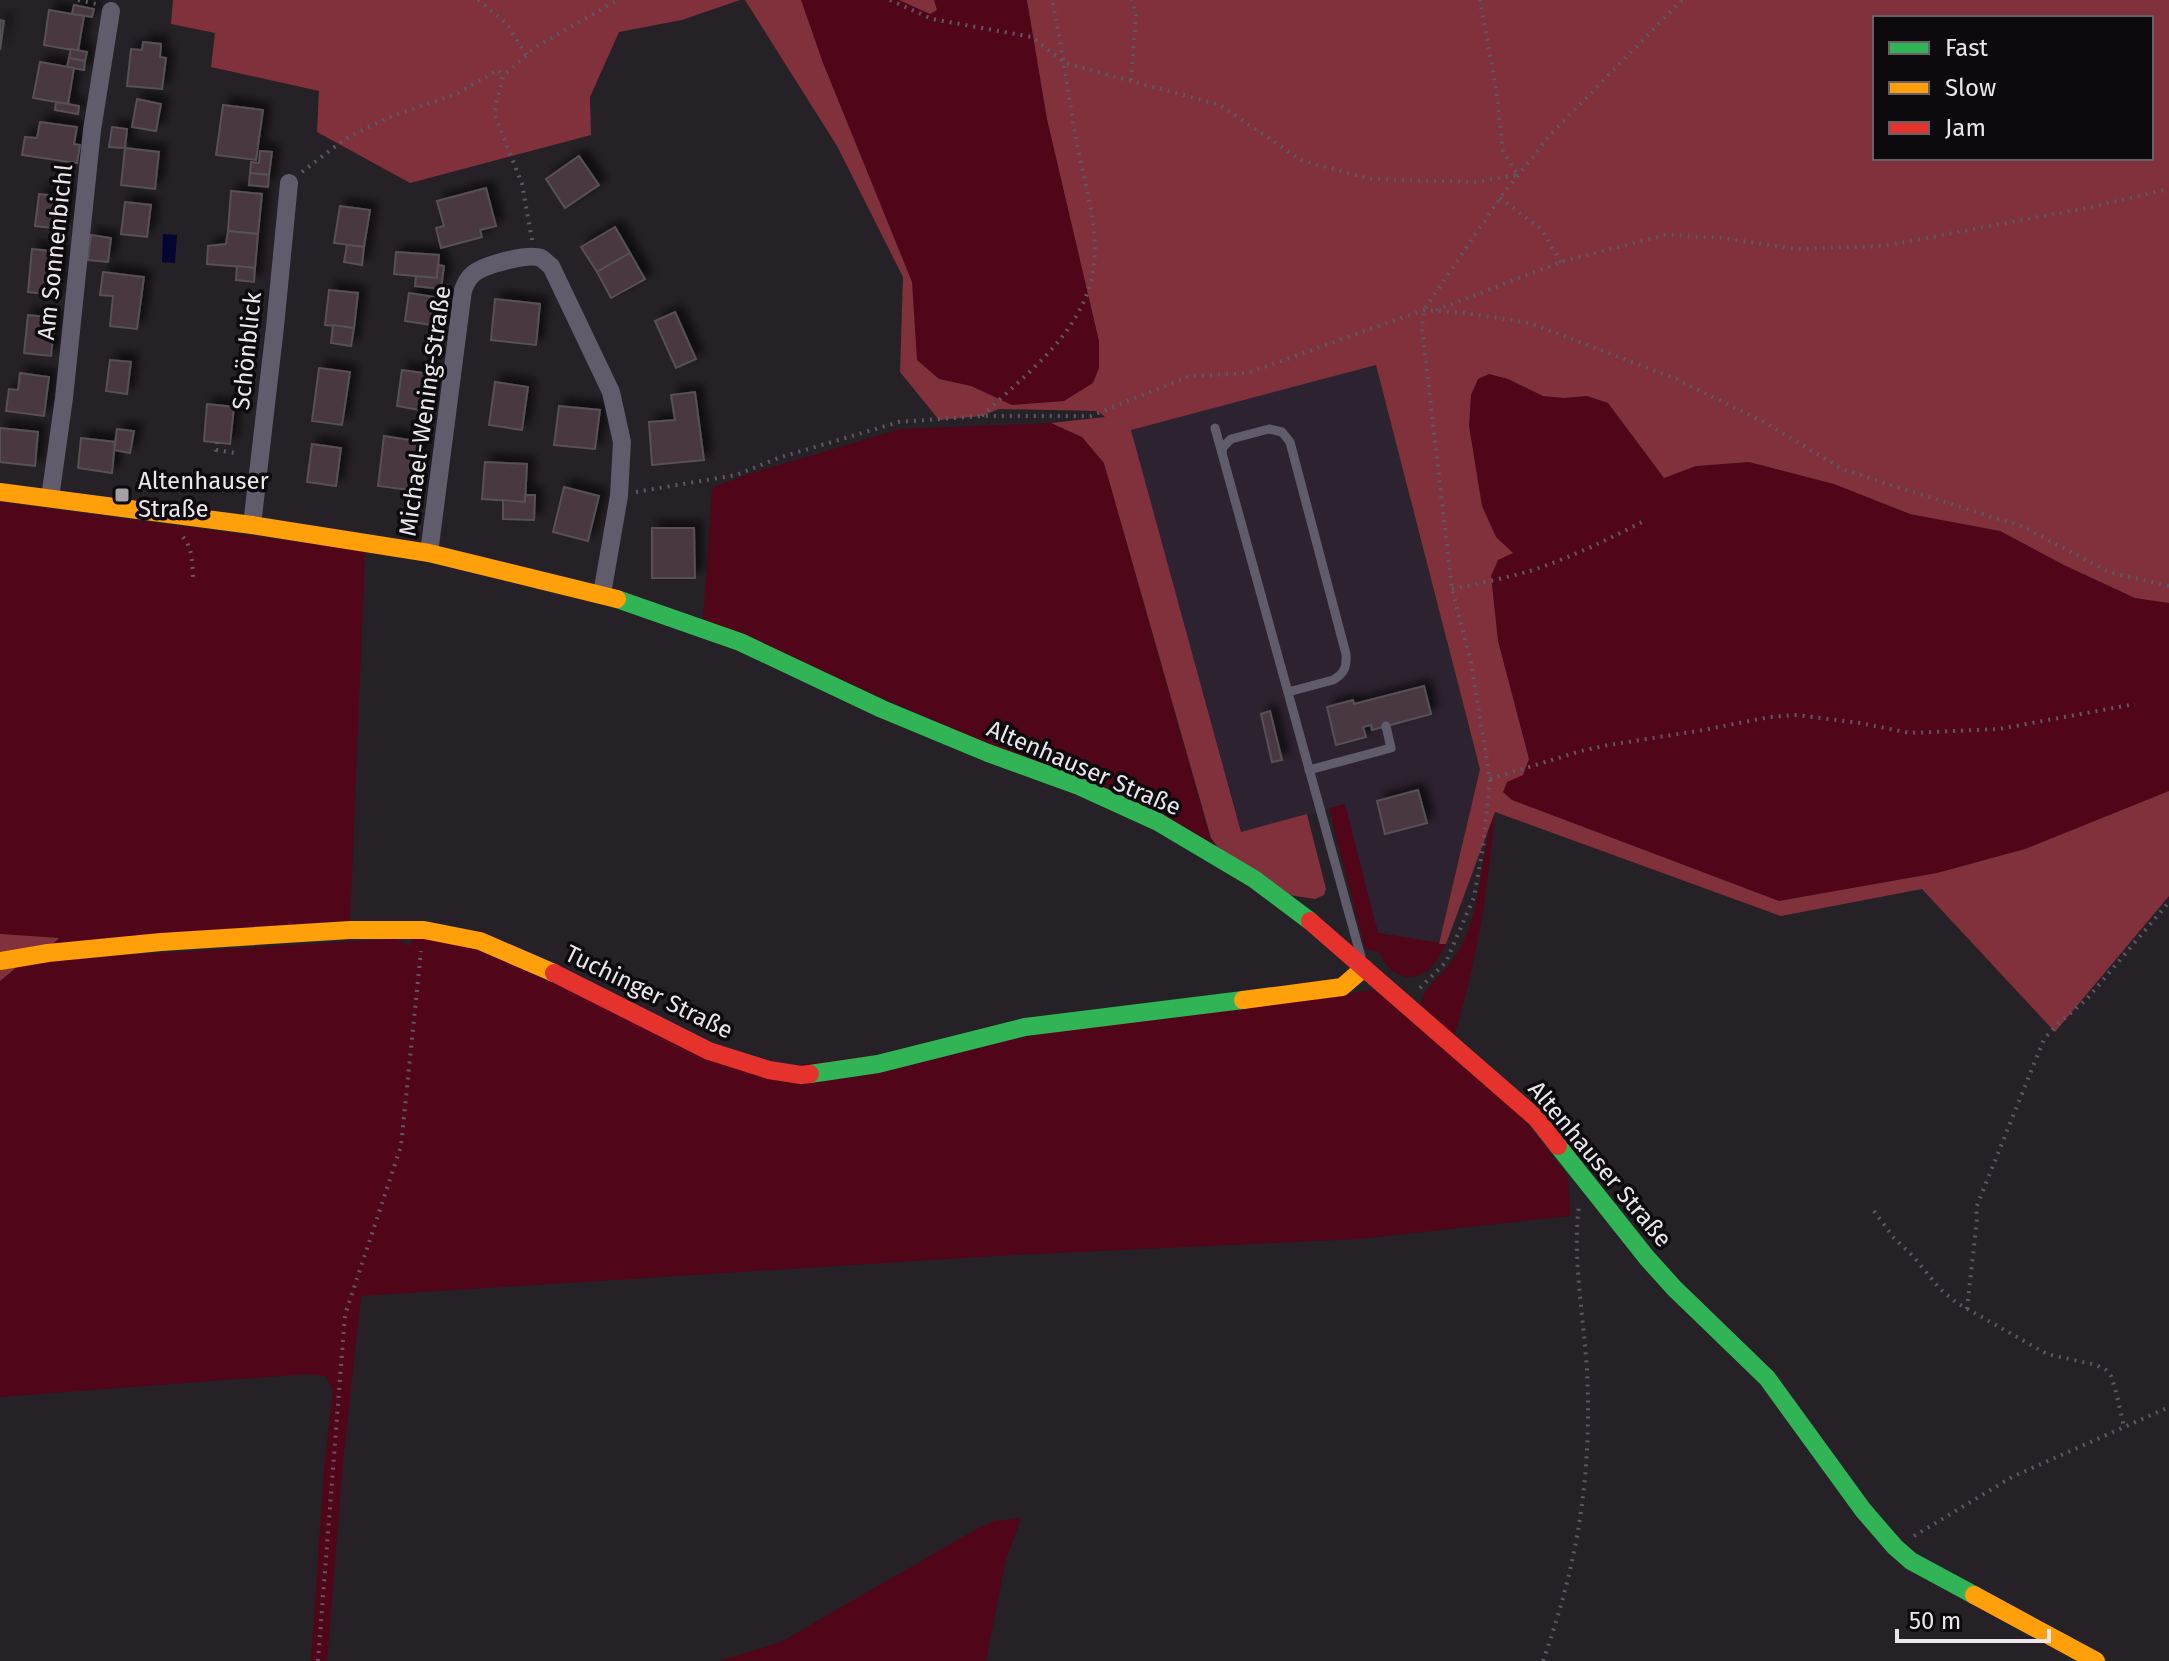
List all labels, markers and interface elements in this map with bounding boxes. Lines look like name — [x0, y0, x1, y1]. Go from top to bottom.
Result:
legend — [1873, 16, 2153, 160]
text: Fast — [1945, 34, 1988, 62]
text: Slow — [1945, 74, 1996, 102]
text: Jam — [1945, 114, 1986, 142]
street label: Am Sonnenbichl — [32, 163, 78, 341]
street label: Michael-Wening-Straße — [394, 284, 456, 538]
street label: Schönblick — [227, 290, 267, 411]
place label: Altenhauser Straße — [138, 467, 270, 523]
marker: Altenhauser Straße — [113, 486, 131, 504]
street label: Altenhauser Straße — [983, 715, 1185, 821]
street label: Tuchinger Straße — [561, 939, 737, 1045]
street label: Altenhauser Straße — [1522, 1075, 1678, 1253]
scale bar — [1897, 1593, 2049, 1643]
text: 50 m — [1909, 1607, 1961, 1635]

